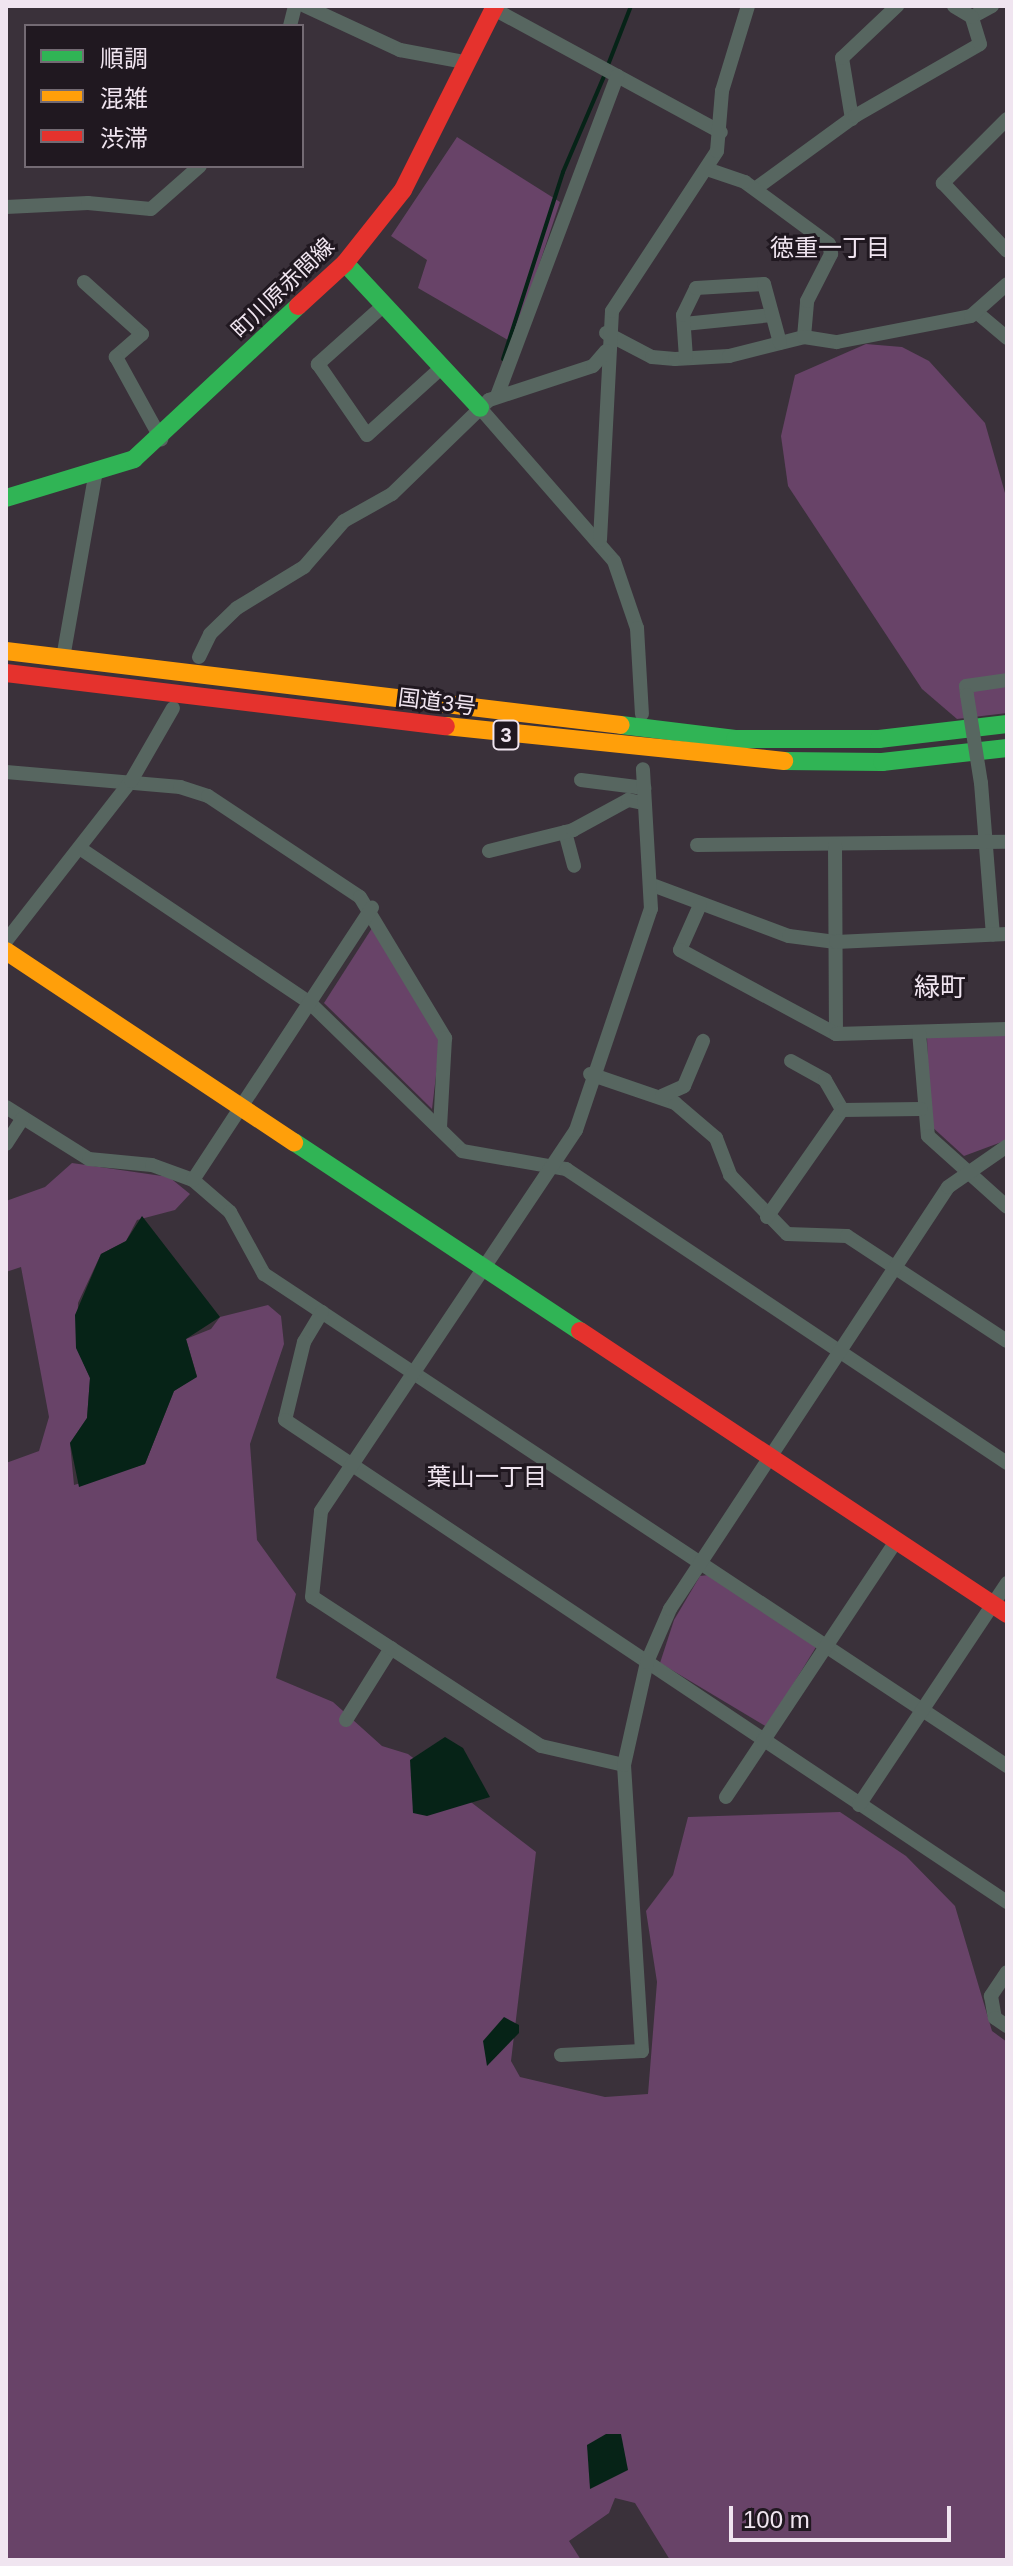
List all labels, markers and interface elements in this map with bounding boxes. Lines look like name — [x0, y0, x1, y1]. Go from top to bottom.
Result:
legend — [24, 24, 304, 168]
text: 順調 — [100, 45, 148, 72]
text: 混雑 — [100, 85, 148, 112]
text: 渋滞 — [100, 125, 148, 152]
street label: 町川原赤間線 — [226, 233, 340, 343]
district label: 徳重一丁目 — [770, 234, 890, 262]
street label: 国道3号 — [397, 684, 477, 720]
road number: 3 — [492, 719, 520, 751]
district label: 緑町 — [914, 972, 966, 1004]
district label: 葉山一丁目 — [427, 1463, 547, 1491]
scale bar — [733, 2490, 955, 2540]
text: 100 m — [743, 2506, 810, 2533]

